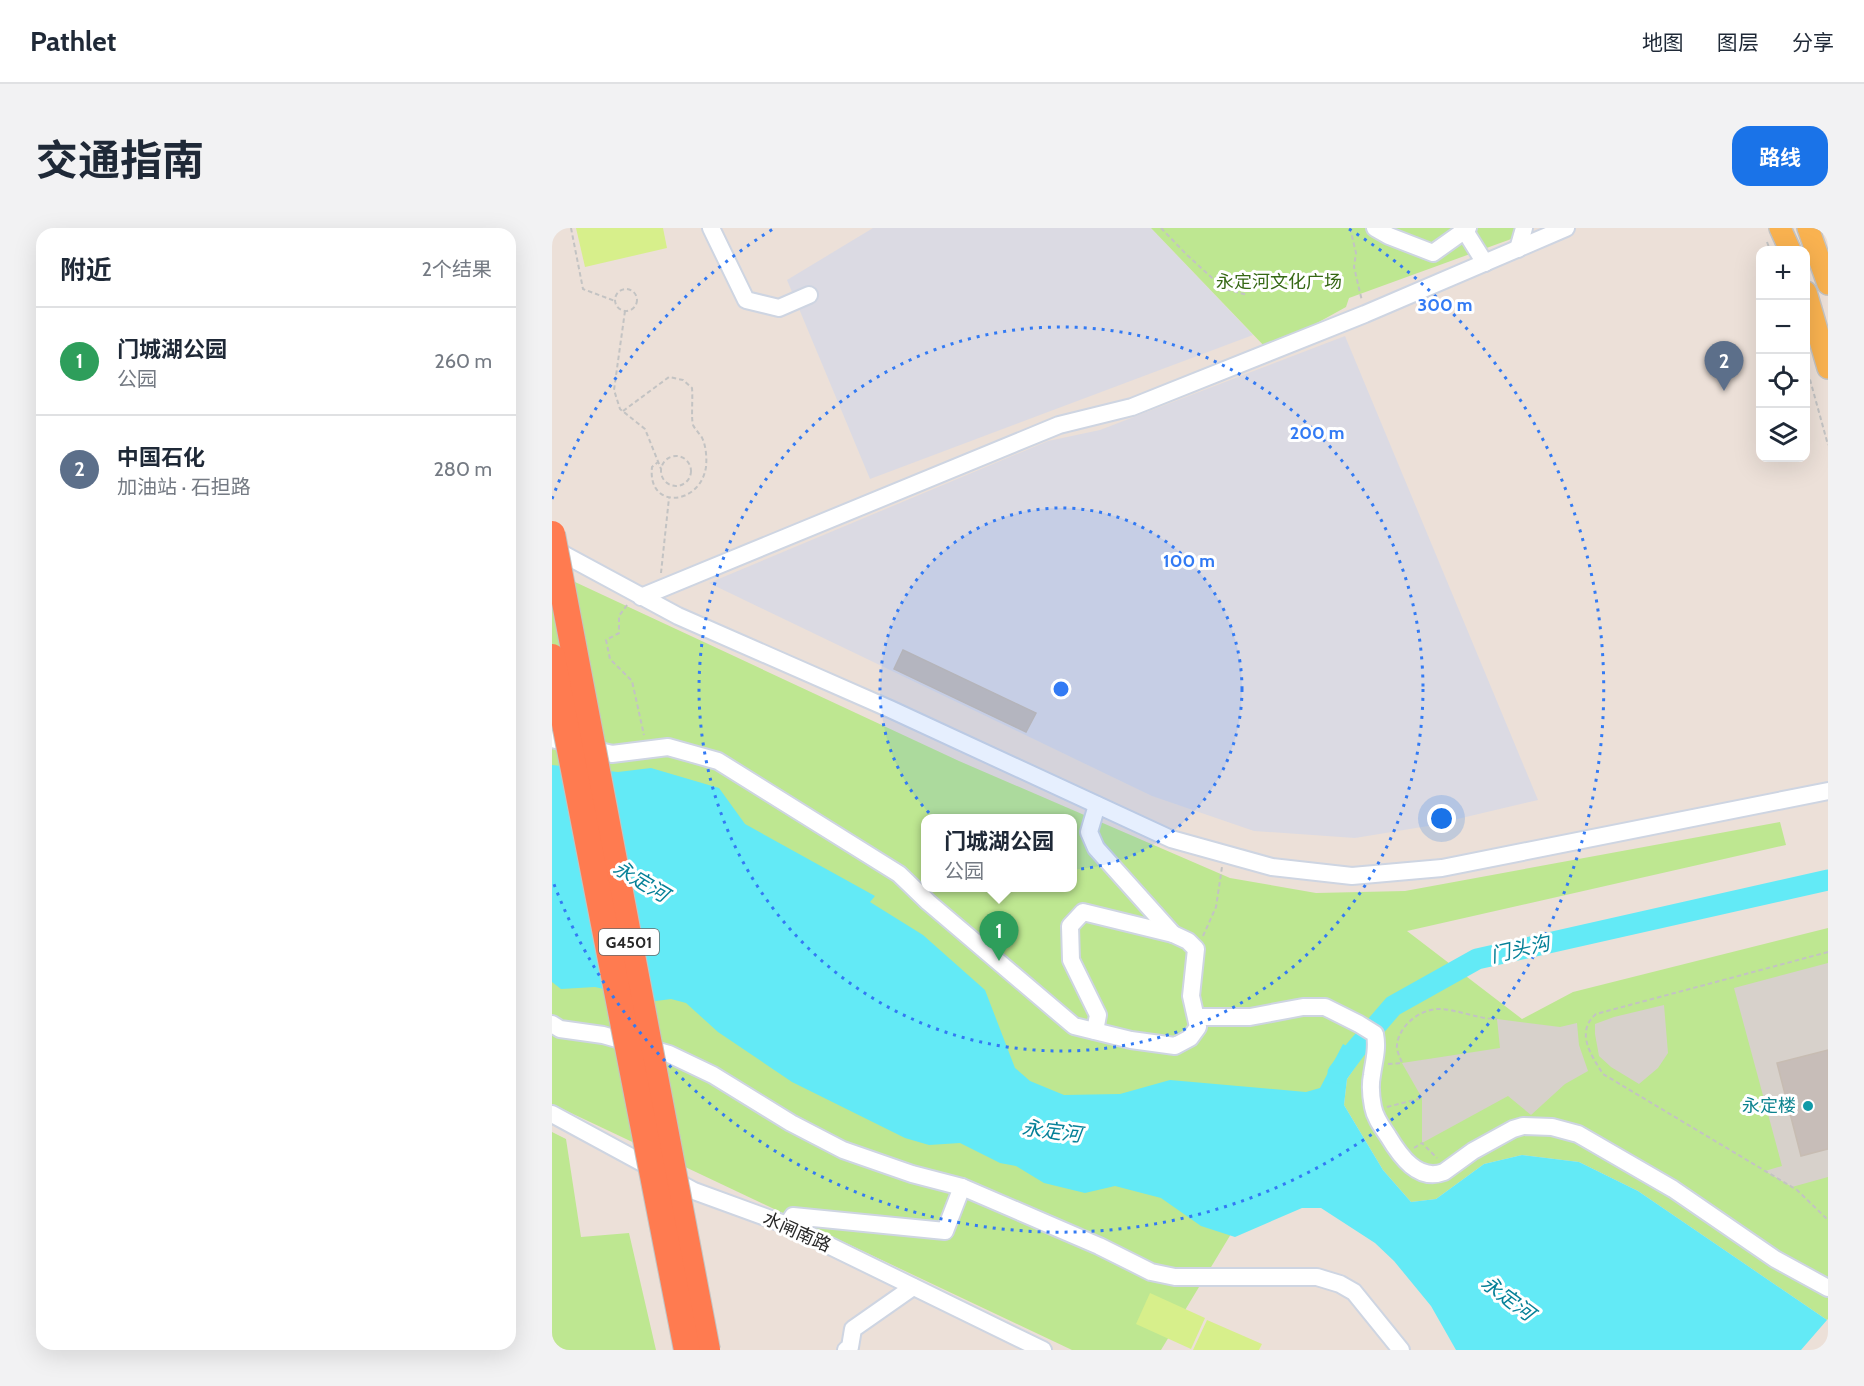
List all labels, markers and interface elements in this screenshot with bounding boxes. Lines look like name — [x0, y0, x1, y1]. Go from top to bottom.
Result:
text: Pathlet — [30, 24, 116, 58]
text: 地图 — [1642, 30, 1684, 55]
text: 图层 — [1717, 30, 1759, 55]
text: 分享 — [1792, 30, 1834, 55]
button: 路线 — [1732, 126, 1828, 186]
text: 交通指南 — [36, 134, 204, 186]
map controls — [1756, 246, 1810, 462]
button: + — [1756, 246, 1810, 300]
text: 附近 — [60, 254, 112, 286]
text: 2个结果 — [422, 257, 492, 281]
park label: 永定河文化广场 — [1216, 271, 1342, 293]
text: 300 m — [1418, 294, 1472, 316]
button: − — [1756, 300, 1810, 354]
text: 门城湖公园 — [117, 336, 227, 363]
pin: 2 — [1704, 342, 1744, 391]
text: 1 — [76, 349, 83, 373]
text: 260 m — [434, 349, 492, 373]
button: locate — [1756, 354, 1810, 408]
text: 公园 — [117, 367, 157, 391]
button: layers — [1756, 408, 1810, 462]
text: 200 m — [1290, 422, 1344, 444]
text: 中国石化 — [117, 444, 205, 471]
text: 2 — [74, 457, 85, 481]
text: 280 m — [433, 457, 492, 481]
text: 加油站 · 石担路 — [117, 475, 251, 499]
text: 100 m — [1163, 550, 1215, 572]
centre of rings — [1051, 679, 1071, 699]
your location — [1427, 804, 1456, 833]
popup — [921, 814, 1077, 892]
text: 门城湖公园 — [944, 828, 1054, 855]
water label: 永定河 — [609, 855, 676, 909]
text: 公园 — [944, 859, 984, 883]
pin: 1 — [980, 912, 1018, 961]
road number: G4501 — [599, 929, 659, 955]
water label: 门头沟 — [1488, 930, 1554, 967]
place label: 永定楼 — [1742, 1095, 1796, 1117]
marker: 永定楼 — [1801, 1099, 1815, 1113]
water label: 永定河 — [1021, 1115, 1087, 1147]
street label: 水闸南路 — [760, 1207, 834, 1257]
water label: 永定河 — [1477, 1270, 1542, 1328]

